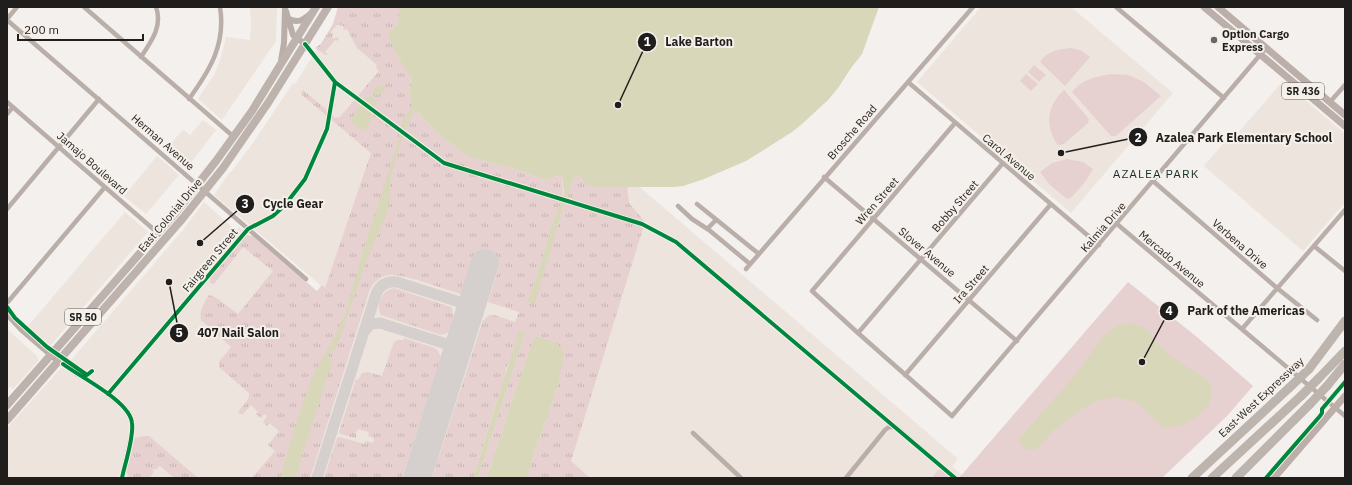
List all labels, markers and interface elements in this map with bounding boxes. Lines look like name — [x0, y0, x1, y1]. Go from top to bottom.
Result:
scale bar — [18, 16, 143, 42]
text: 200 m — [24, 22, 59, 37]
place label: Option Cargo Express — [1222, 27, 1289, 54]
callout: Lake Barton — [637, 30, 741, 54]
text: 1 — [643, 34, 651, 49]
text: Lake Barton — [665, 34, 733, 49]
marker: Option Cargo Express — [1209, 35, 1219, 45]
road number: SR 436 — [1282, 83, 1324, 99]
street label: Brosche Road — [824, 102, 880, 162]
street label: Herman Avenue — [129, 111, 197, 173]
callout: Azalea Park Elementary School — [1128, 125, 1341, 149]
street label: Jamajo Boulevard — [54, 129, 130, 197]
text: 2 — [1134, 130, 1142, 145]
text: Azalea Park Elementary School — [1156, 130, 1333, 145]
street label: Carol Avenue — [980, 131, 1038, 183]
district label: AZALEA PARK — [1113, 166, 1199, 181]
street label: Wren Street — [852, 174, 902, 228]
street label: East Colonial Drive — [135, 175, 205, 255]
street label: Bobby Street — [929, 177, 981, 235]
callout: Cycle Gear — [235, 192, 332, 216]
text: 3 — [241, 196, 249, 211]
text: Cycle Gear — [263, 196, 323, 211]
street label: Kalmia Drive — [1077, 199, 1129, 255]
street label: Verbena Drive — [1209, 216, 1271, 272]
street label: Slover Avenue — [896, 224, 958, 280]
street label: Fairgreen Street — [179, 225, 241, 295]
street label: Mercado Avenue — [1136, 227, 1208, 291]
street label: Ira Street — [950, 262, 992, 306]
callout: Park of the Americas — [1159, 299, 1312, 323]
text: 4 — [1165, 303, 1173, 318]
text: Park of the Americas — [1187, 303, 1305, 318]
road number: SR 50 — [65, 309, 101, 325]
callout: 407 Nail Salon — [169, 321, 287, 345]
text: 5 — [175, 325, 183, 340]
text: 407 Nail Salon — [197, 325, 279, 340]
street label: East-West Expressway — [1215, 354, 1307, 440]

